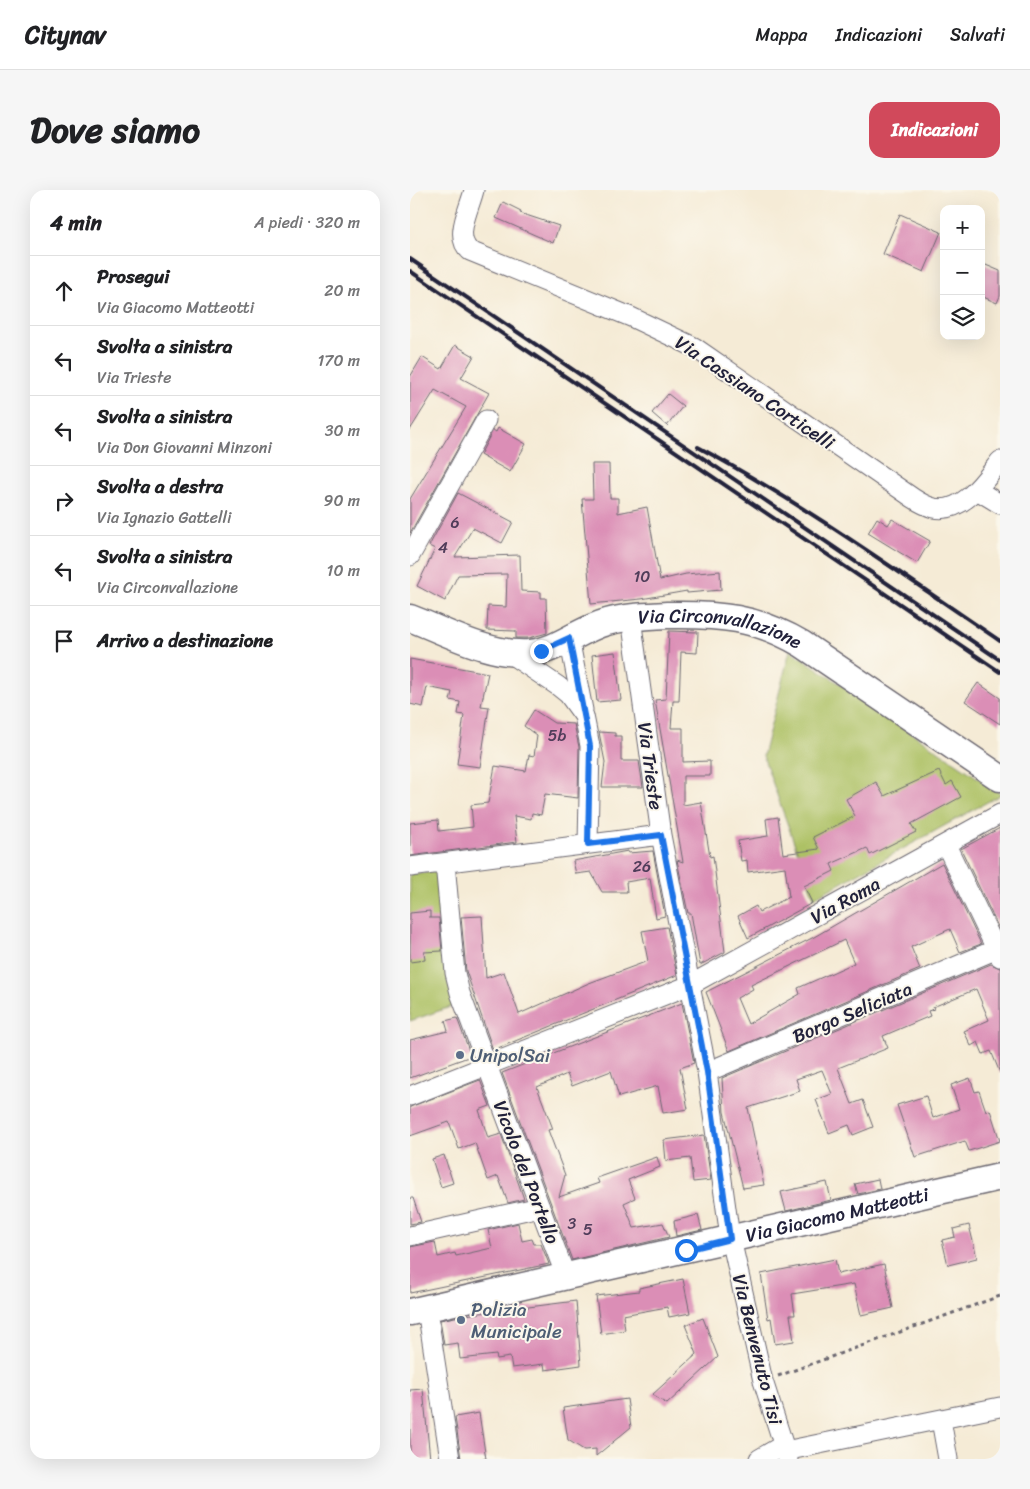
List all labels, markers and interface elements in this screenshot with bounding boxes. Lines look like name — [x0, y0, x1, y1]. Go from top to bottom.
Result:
text: Citynav — [25, 14, 106, 56]
text: Mappa — [755, 19, 807, 51]
text: Indicazioni — [835, 19, 922, 51]
text: Salvati — [950, 19, 1005, 51]
text: Dove siamo — [30, 99, 200, 161]
button: Indicazioni — [869, 102, 1000, 158]
text: 4 min — [50, 204, 102, 242]
map controls — [940, 205, 985, 340]
button: + — [940, 205, 985, 250]
text: A piedi · 320 m — [254, 208, 360, 237]
button: − — [940, 250, 985, 295]
text: Prosegui — [97, 260, 170, 293]
text: 20 m — [324, 276, 360, 305]
icon: ahead — [50, 277, 78, 305]
text: Via Giacomo Matteotti — [97, 293, 254, 322]
button: layers — [940, 295, 985, 340]
street label: Via Cassiano Corticelli — [668, 326, 842, 459]
text: Svolta a sinistra — [97, 330, 232, 363]
text: 170 m — [317, 346, 360, 375]
icon: left — [50, 347, 78, 375]
text: Via Trieste — [97, 363, 171, 392]
text: Svolta a sinistra — [97, 400, 232, 433]
text: 30 m — [325, 416, 360, 445]
icon: left — [50, 417, 78, 445]
text: Via Don Giovanni Minzoni — [97, 433, 272, 462]
text: Svolta a destra — [97, 470, 223, 503]
text: 90 m — [324, 486, 360, 515]
icon: right — [50, 487, 78, 515]
text: Via Ignazio Gattelli — [97, 503, 231, 532]
house number: 6 — [450, 508, 460, 537]
house number: 4 — [438, 533, 448, 562]
text: Svolta a sinistra — [97, 540, 232, 573]
text: 10 m — [327, 556, 360, 585]
icon: left — [50, 557, 78, 585]
house number: 10 — [634, 562, 650, 591]
text: Via Circonvallazione — [97, 573, 238, 602]
street label: Via Circonvallazione — [637, 599, 808, 658]
text: Arrivo a destinazione — [97, 624, 273, 657]
icon: arrive — [50, 627, 78, 655]
route end — [530, 640, 553, 663]
street label: Via Trieste — [628, 720, 673, 812]
house number: 5b — [548, 721, 566, 750]
house number: 26 — [633, 852, 651, 881]
street label: Via Roma — [804, 867, 887, 933]
street label: Borgo Seliciata — [787, 972, 918, 1053]
place label: UnipolSai — [470, 1039, 551, 1072]
marker: UnipolSai — [454, 1049, 466, 1061]
street label: Vicolo del Portello — [484, 1095, 569, 1249]
street label: Via Giacomo Matteotti — [742, 1178, 932, 1252]
house number: 3 — [568, 1209, 577, 1238]
house number: 5 — [583, 1215, 593, 1244]
route start — [675, 1239, 698, 1262]
street label: Via Benvenuto Tisi — [723, 1270, 792, 1429]
place label: Polizia Municipale — [471, 1293, 562, 1348]
marker: Polizia Municipale — [455, 1314, 467, 1326]

